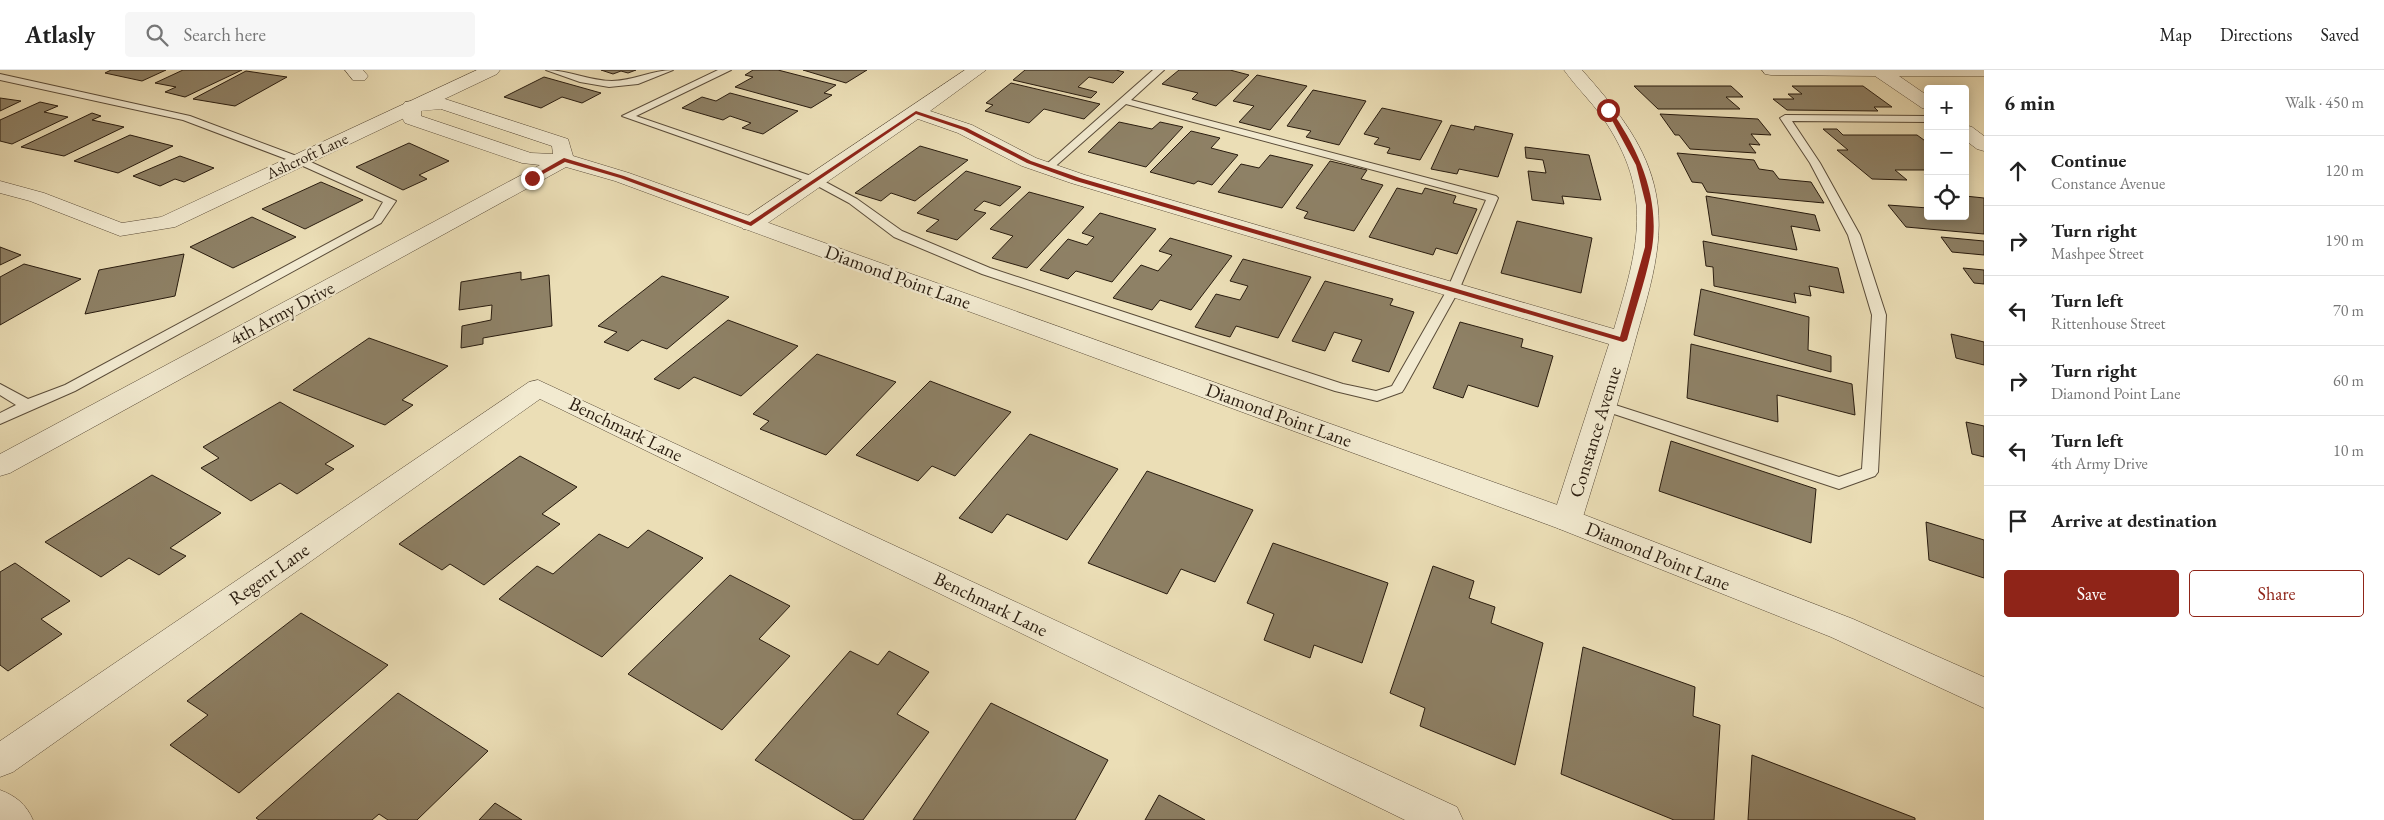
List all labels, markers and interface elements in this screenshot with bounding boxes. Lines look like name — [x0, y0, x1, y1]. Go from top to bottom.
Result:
search box — [125, 12, 475, 57]
text: Atlasly — [25, 19, 95, 50]
icon: search — [143, 21, 171, 49]
text: Search here — [183, 22, 266, 47]
text: Map — [2160, 23, 2192, 46]
text: Directions — [2220, 23, 2292, 46]
text: Saved — [2320, 23, 2359, 46]
map controls — [1924, 85, 1969, 220]
button: + — [1924, 85, 1969, 130]
text: 6 min — [2004, 89, 2055, 116]
text: Walk · 450 m — [2285, 92, 2364, 113]
route start — [1597, 99, 1620, 122]
street label: Ashcroft Lane — [262, 128, 351, 184]
button: − — [1924, 130, 1969, 175]
text: Continue — [2051, 148, 2126, 173]
icon: ahead — [2004, 157, 2032, 185]
text: 120 m — [2325, 160, 2364, 181]
route end — [521, 167, 544, 190]
text: Constance Avenue — [2051, 173, 2165, 194]
button: locate — [1924, 175, 1969, 220]
text: Turn right — [2051, 218, 2137, 243]
icon: right — [2004, 227, 2032, 255]
text: 190 m — [2325, 230, 2364, 251]
street label: Diamond Point Lane — [822, 239, 974, 315]
text: Mashpee Street — [2051, 243, 2144, 264]
street label: 4th Army Drive — [225, 275, 339, 351]
text: Turn left — [2051, 288, 2123, 313]
icon: left — [2004, 297, 2032, 325]
text: 70 m — [2333, 300, 2364, 321]
text: Rittenhouse Street — [2051, 313, 2165, 334]
text: Turn right — [2051, 358, 2137, 383]
street label: Constance Avenue — [1563, 363, 1627, 501]
icon: right — [2004, 367, 2032, 395]
text: 60 m — [2333, 370, 2364, 391]
street label: Diamond Point Lane — [1203, 377, 1355, 453]
text: Diamond Point Lane — [2051, 383, 2180, 404]
street label: Benchmark Lane — [565, 391, 687, 467]
text: Turn left — [2051, 428, 2123, 453]
icon: left — [2004, 437, 2032, 465]
text: 10 m — [2333, 440, 2364, 461]
text: 4th Army Drive — [2051, 453, 2148, 474]
icon: arrive — [2004, 507, 2032, 535]
text: Arrive at destination — [2051, 508, 2217, 533]
street label: Diamond Point Lane — [1582, 516, 1734, 596]
street label: Regent Lane — [224, 537, 314, 611]
street label: Benchmark Lane — [930, 566, 1052, 642]
button: Save — [2004, 570, 2179, 617]
button: Share — [2189, 570, 2364, 617]

